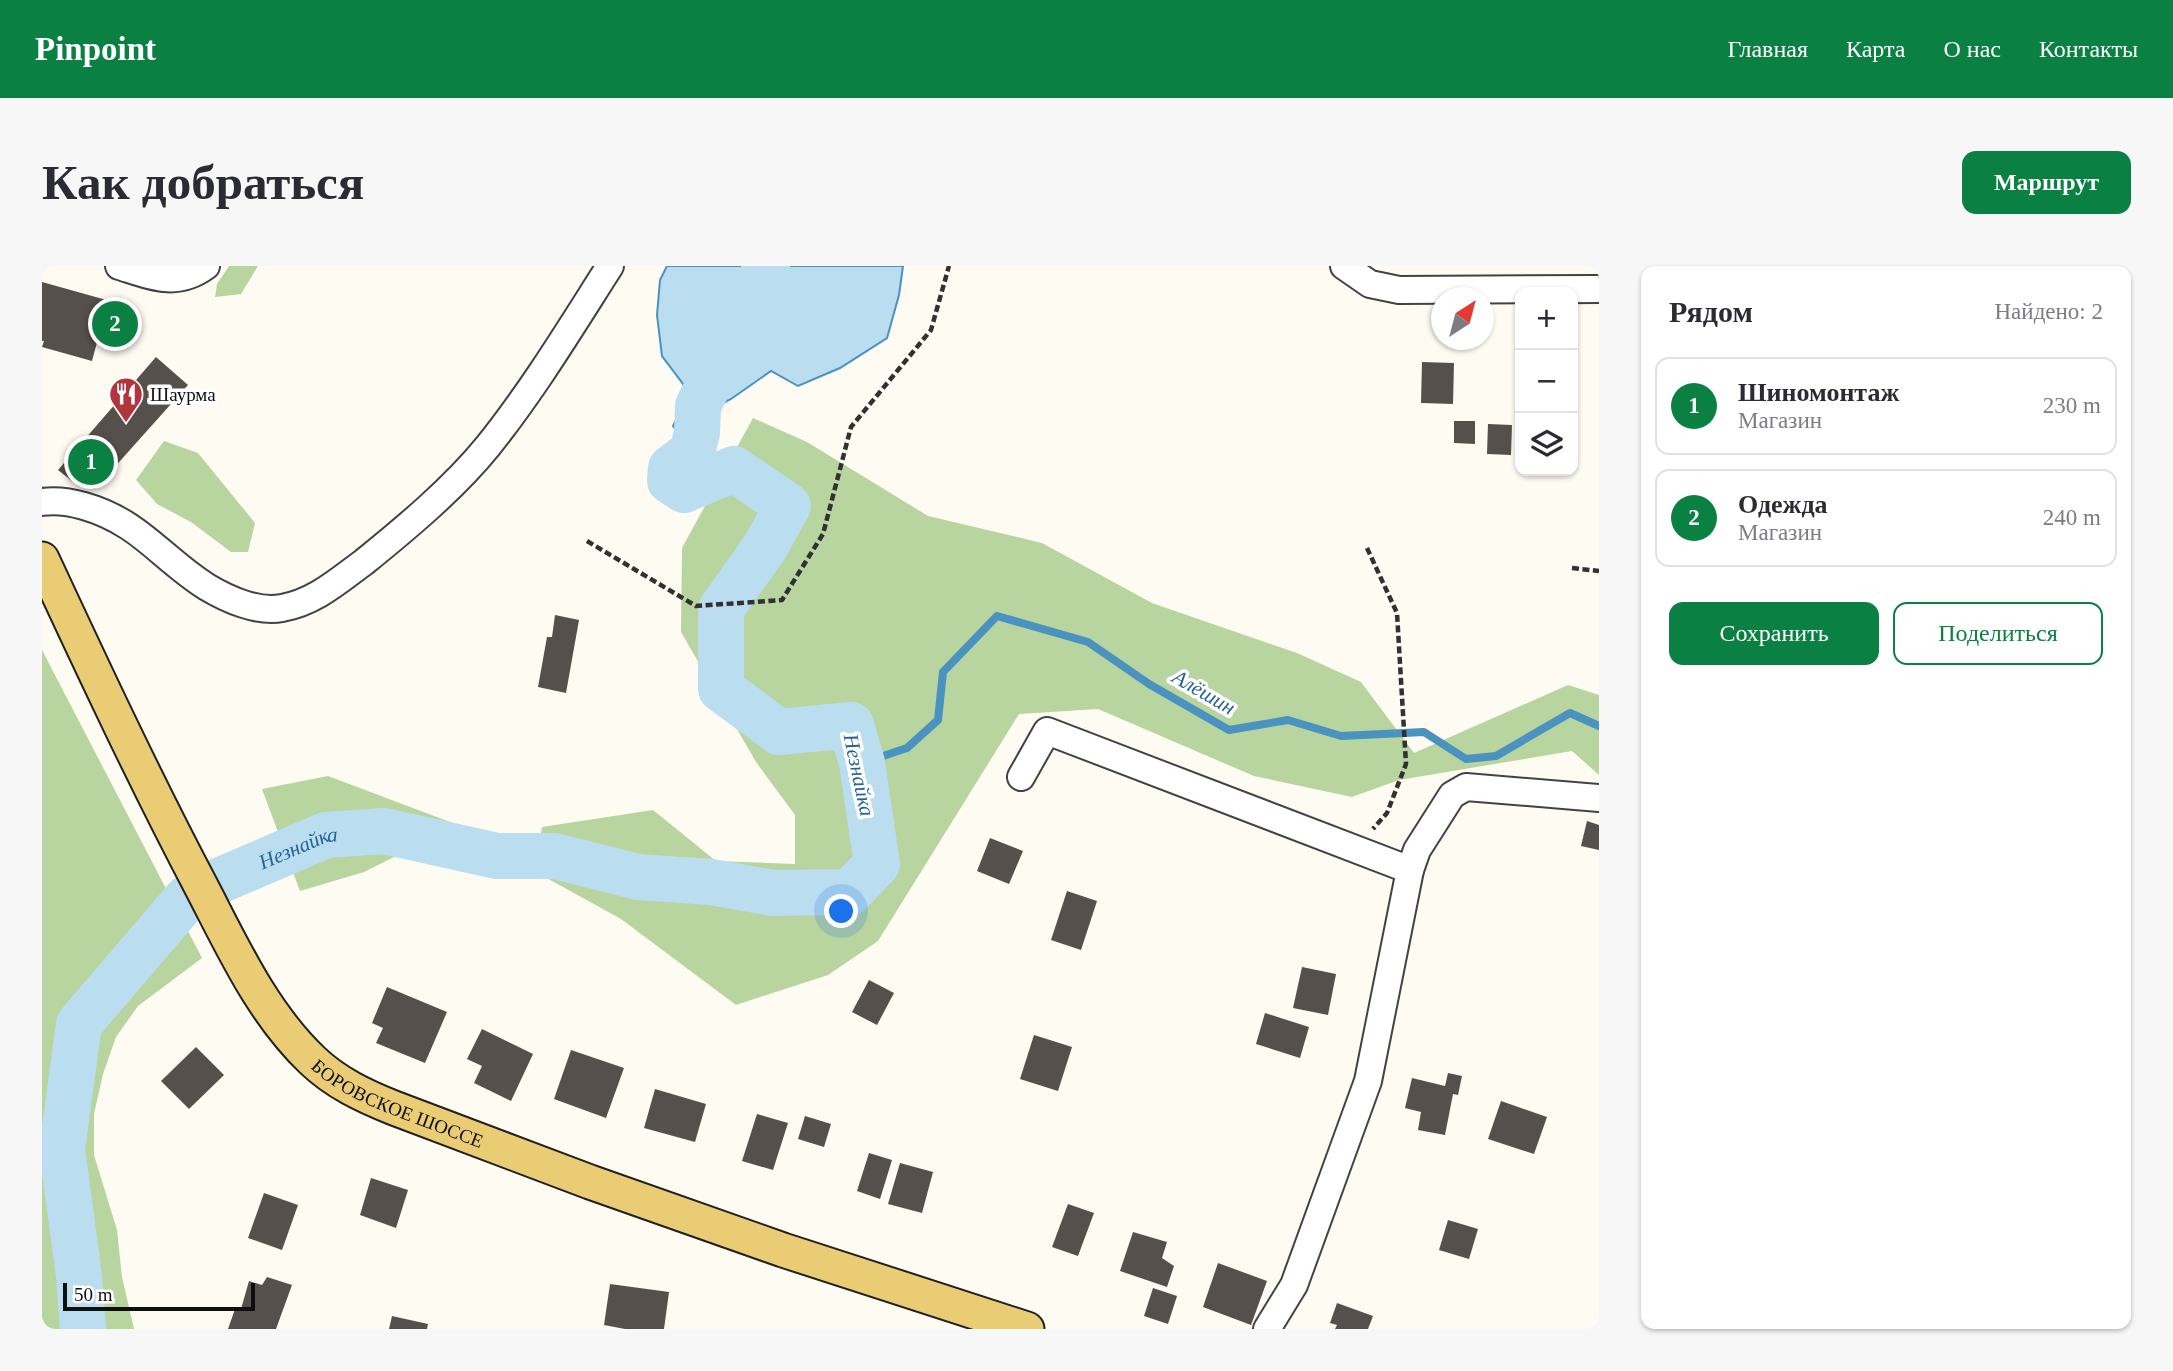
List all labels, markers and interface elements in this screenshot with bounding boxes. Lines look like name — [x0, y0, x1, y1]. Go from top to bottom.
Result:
text: Pinpoint — [35, 31, 156, 67]
text: Главная — [1727, 36, 1808, 62]
text: Карта — [1846, 36, 1905, 62]
text: О нас — [1943, 36, 2001, 62]
text: Контакты — [2039, 36, 2138, 62]
button: Маршрут — [1962, 151, 2131, 214]
text: Как добраться — [42, 155, 364, 210]
north arrow — [1431, 287, 1494, 350]
map controls — [1515, 287, 1578, 476]
button: + — [1515, 287, 1578, 350]
text: Рядом — [1669, 295, 1753, 328]
pin: 2 — [92, 298, 138, 350]
text: Найдено: 2 — [1995, 299, 2103, 324]
button: − — [1515, 350, 1578, 413]
restaurant icon: Шаурма — [107, 375, 145, 424]
text: Шиномонтаж — [1738, 378, 1899, 407]
place label: Шаурма — [150, 384, 216, 405]
text: 1 — [1688, 393, 1700, 418]
text: 230 m — [2043, 393, 2101, 418]
text: Магазин — [1738, 408, 1822, 433]
button: layers — [1515, 413, 1578, 476]
pin: 1 — [68, 436, 114, 488]
text: Одежда — [1738, 490, 1828, 519]
text: 2 — [1688, 505, 1700, 530]
text: 240 m — [2043, 505, 2101, 530]
text: Магазин — [1738, 520, 1822, 545]
button: Сохранить — [1669, 602, 1879, 665]
button: Поделиться — [1893, 602, 2103, 665]
water label: Алёшин — [1167, 664, 1239, 719]
water label: Незнайка — [838, 731, 879, 818]
water label: Незнайка — [254, 822, 338, 875]
your location — [824, 894, 858, 928]
street label: БОРОВСКОЕ ШОССЕ — [307, 1055, 486, 1152]
scale bar — [63, 1280, 256, 1312]
text: 50 m — [74, 1284, 113, 1305]

